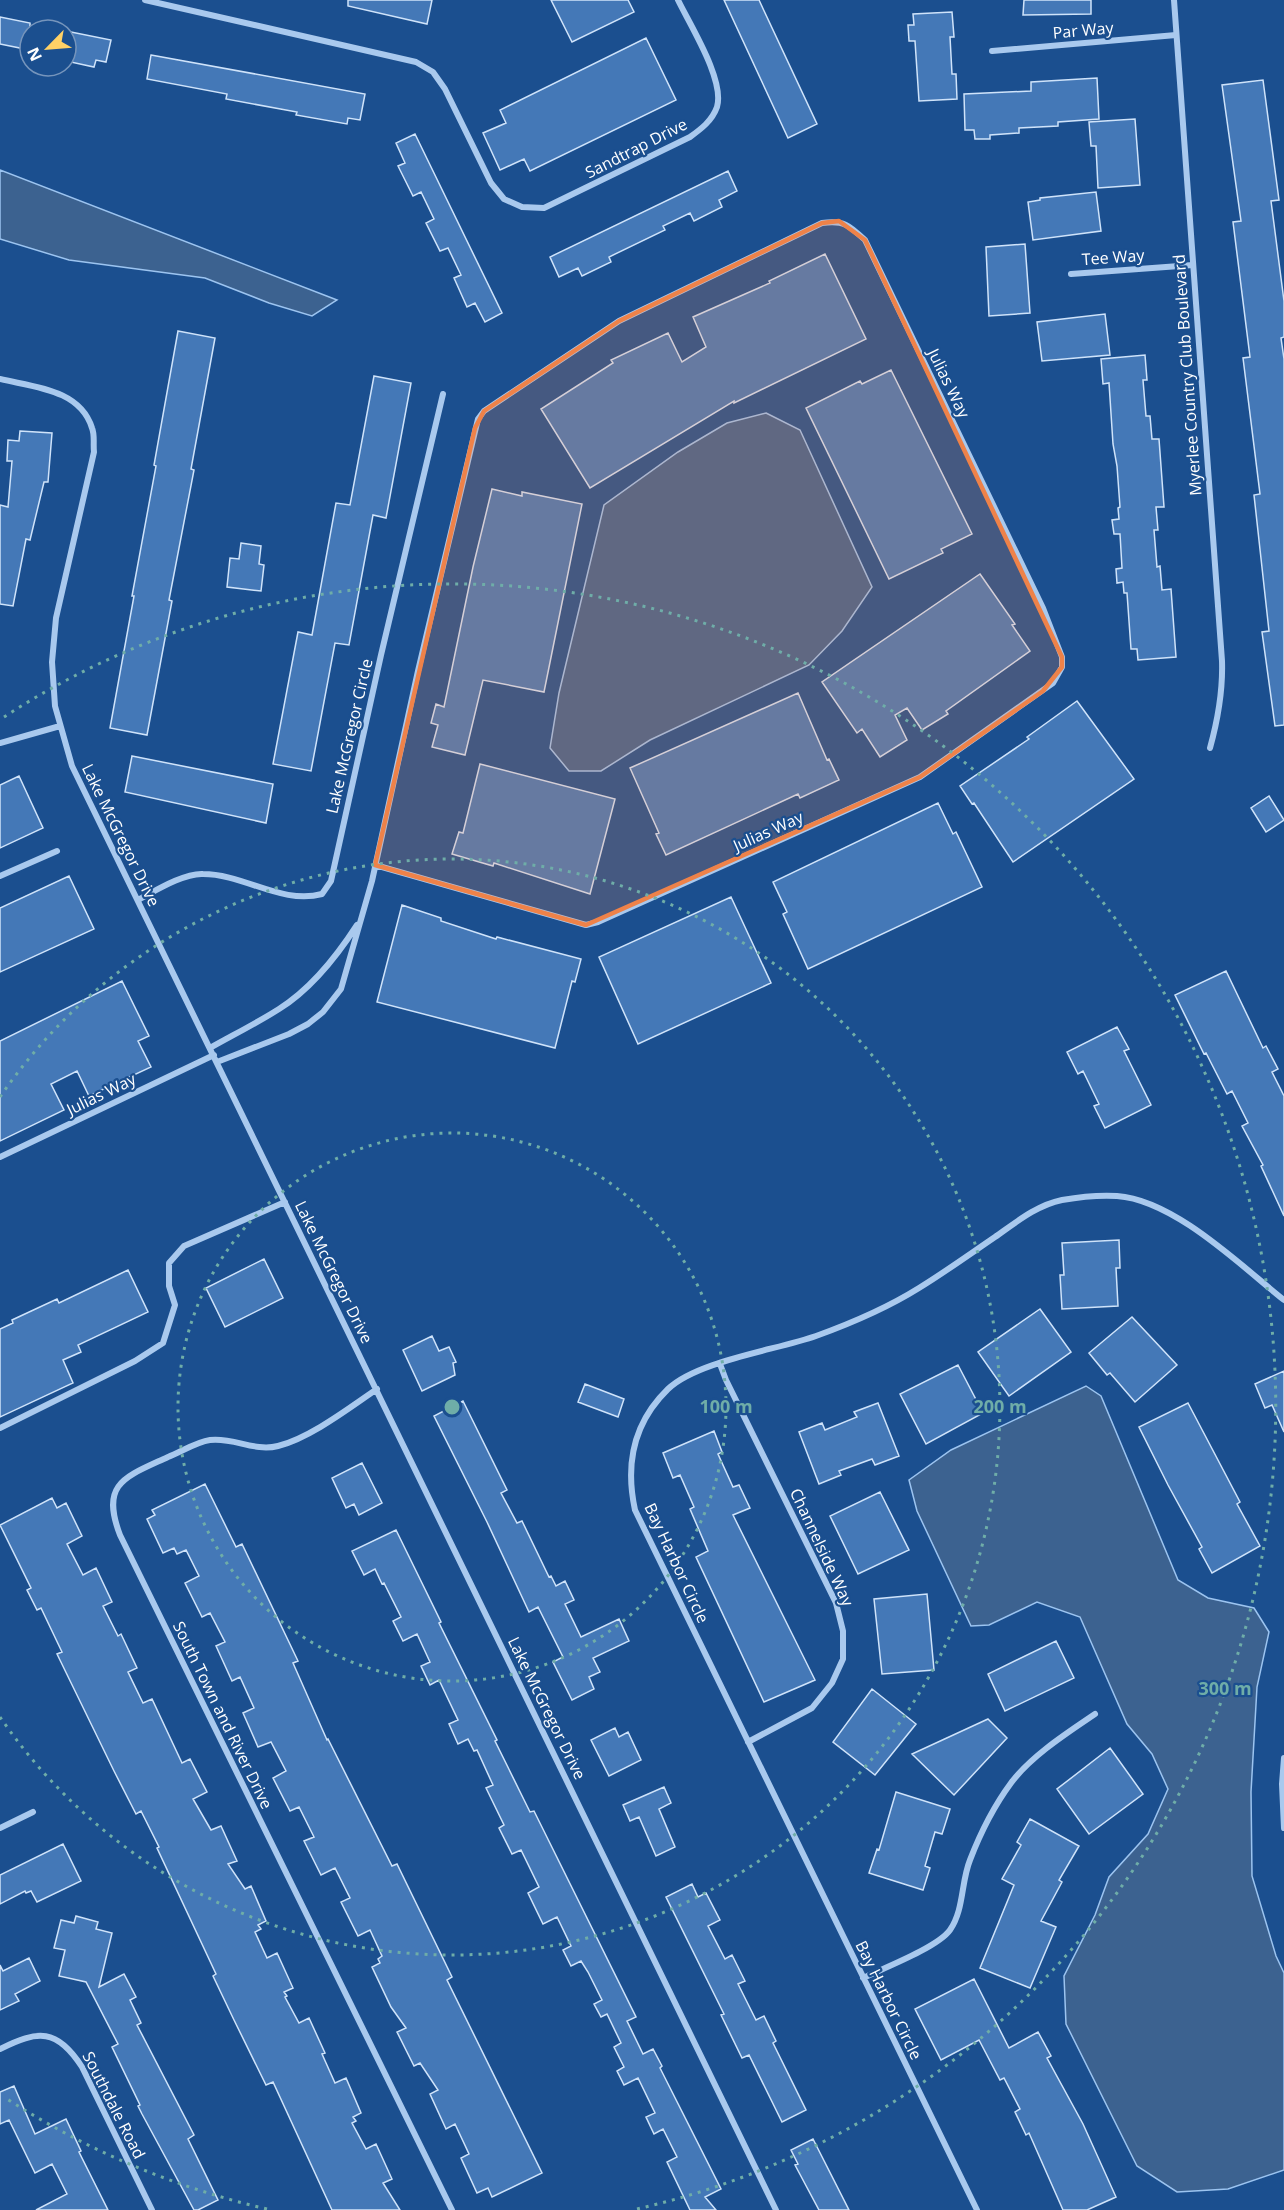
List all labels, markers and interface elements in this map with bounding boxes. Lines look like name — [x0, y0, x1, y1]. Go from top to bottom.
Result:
street label: Par Way — [1052, 16, 1115, 44]
north arrow — [18, 18, 78, 78]
text: N — [22, 44, 47, 65]
street label: Sandtrap Drive — [581, 113, 691, 183]
street label: Tee Way — [1081, 244, 1146, 270]
street label: Myerlee Country Club Boulevard — [1168, 254, 1206, 496]
street label: Julias Way — [922, 343, 976, 422]
street label: Lake McGregor Circle — [320, 656, 378, 816]
street label: Lake McGregor Drive — [77, 760, 165, 910]
street label: Julias Way — [728, 805, 807, 857]
street label: Julias Way — [61, 1067, 140, 1121]
street label: Lake McGregor Drive — [290, 1197, 378, 1347]
text: 100 m — [699, 1394, 753, 1418]
text: 200 m — [973, 1394, 1027, 1418]
centre of rings — [442, 1397, 462, 1417]
street label: Channelside Way — [785, 1484, 859, 1610]
street label: Bay Harbor Circle — [640, 1499, 714, 1627]
street label: South Town and River Drive — [168, 1618, 278, 1812]
street label: Lake McGregor Drive — [503, 1633, 591, 1783]
text: 300 m — [1198, 1676, 1252, 1700]
street label: Bay Harbor Circle — [851, 1937, 927, 2063]
street label: Southdale Road — [77, 2048, 151, 2162]

